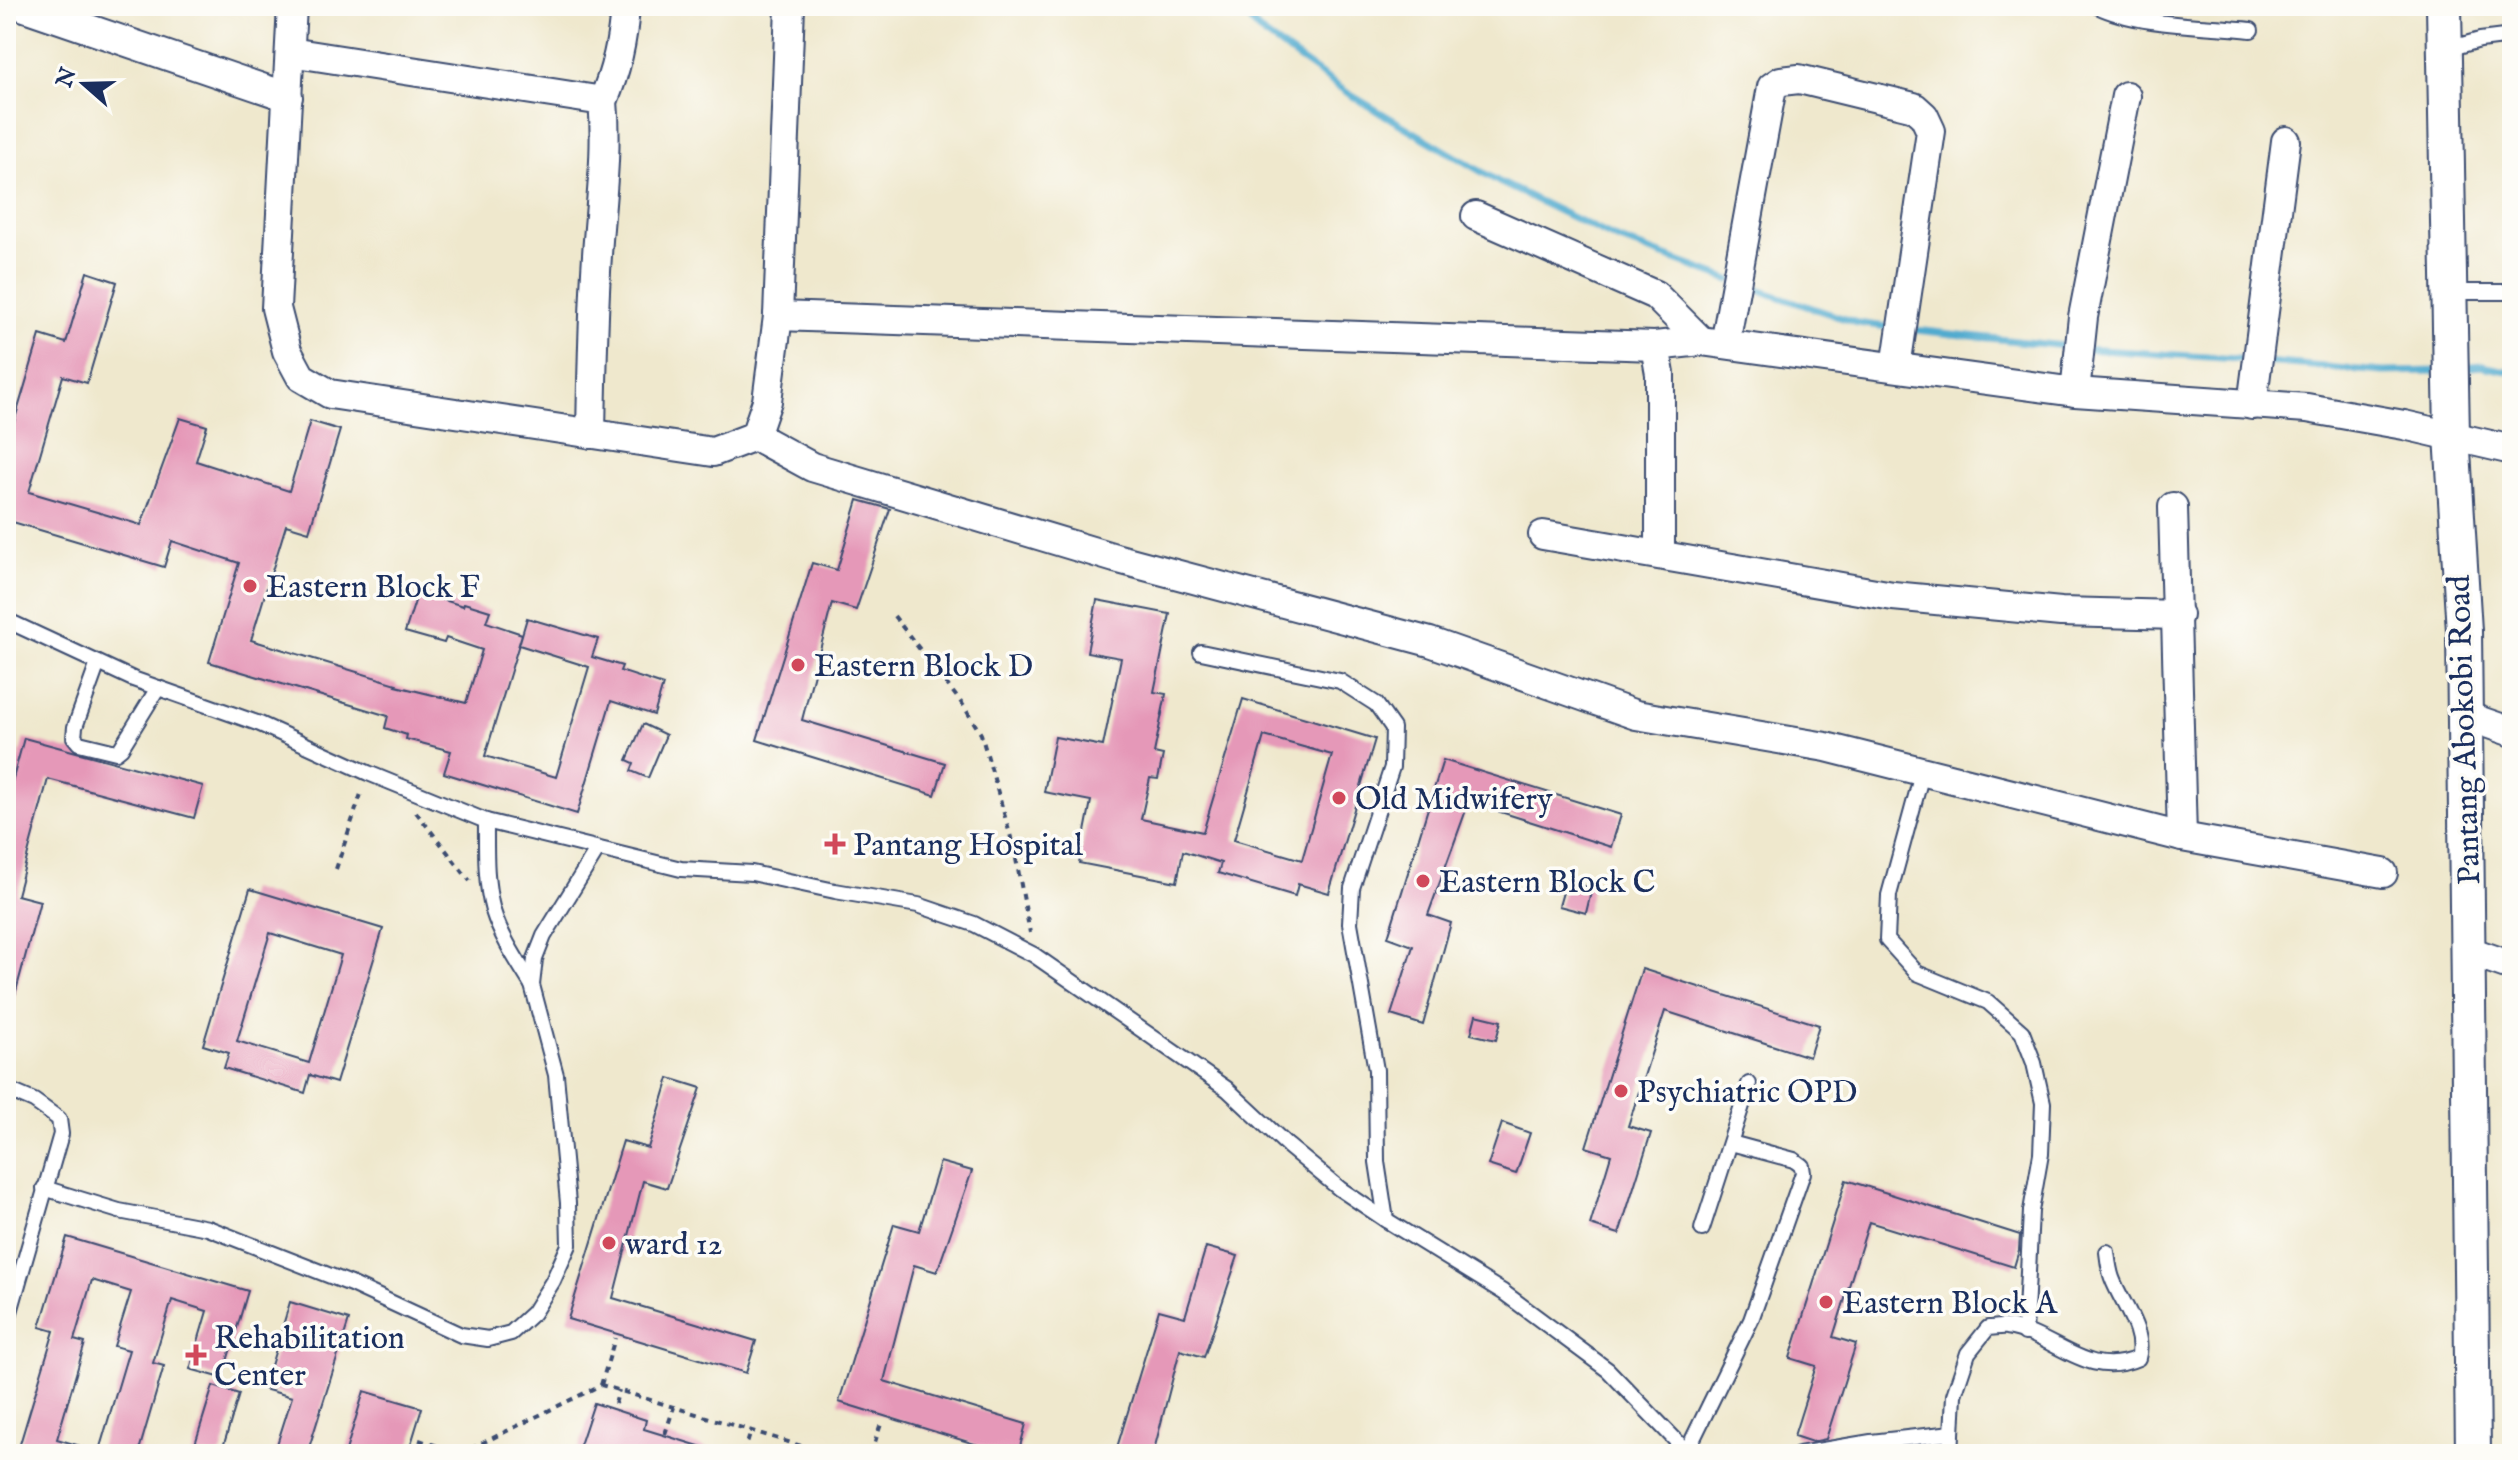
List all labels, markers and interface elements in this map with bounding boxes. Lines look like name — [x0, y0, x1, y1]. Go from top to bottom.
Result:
north arrow — [44, 44, 124, 124]
text: N — [50, 64, 83, 93]
place label: Eastern Block F — [266, 568, 480, 609]
street label: Pantang Abokobi Road — [2440, 573, 2491, 886]
marker: Eastern Block F — [241, 577, 259, 595]
place label: Eastern Block D — [814, 647, 1033, 688]
marker: Eastern Block D — [789, 656, 807, 674]
place label: Old Midwifery — [1355, 780, 1553, 821]
marker: Old Midwifery — [1330, 789, 1348, 807]
place label: Pantang Hospital — [853, 826, 1083, 867]
marker: Pantang Hospital — [824, 833, 846, 855]
place label: Eastern Block C — [1439, 863, 1655, 904]
marker: Eastern Block C — [1414, 872, 1432, 890]
place label: Psychiatric OPD — [1637, 1073, 1857, 1114]
marker: Psychiatric OPD — [1612, 1082, 1630, 1100]
place label: ward 12 — [625, 1225, 723, 1266]
marker: ward 12 — [600, 1234, 618, 1252]
place label: Eastern Block A — [1842, 1284, 2059, 1325]
marker: Eastern Block A — [1817, 1293, 1835, 1311]
place label: Rehabilitation Center — [214, 1319, 405, 1397]
marker: Rehabilitation Center — [185, 1344, 207, 1366]

